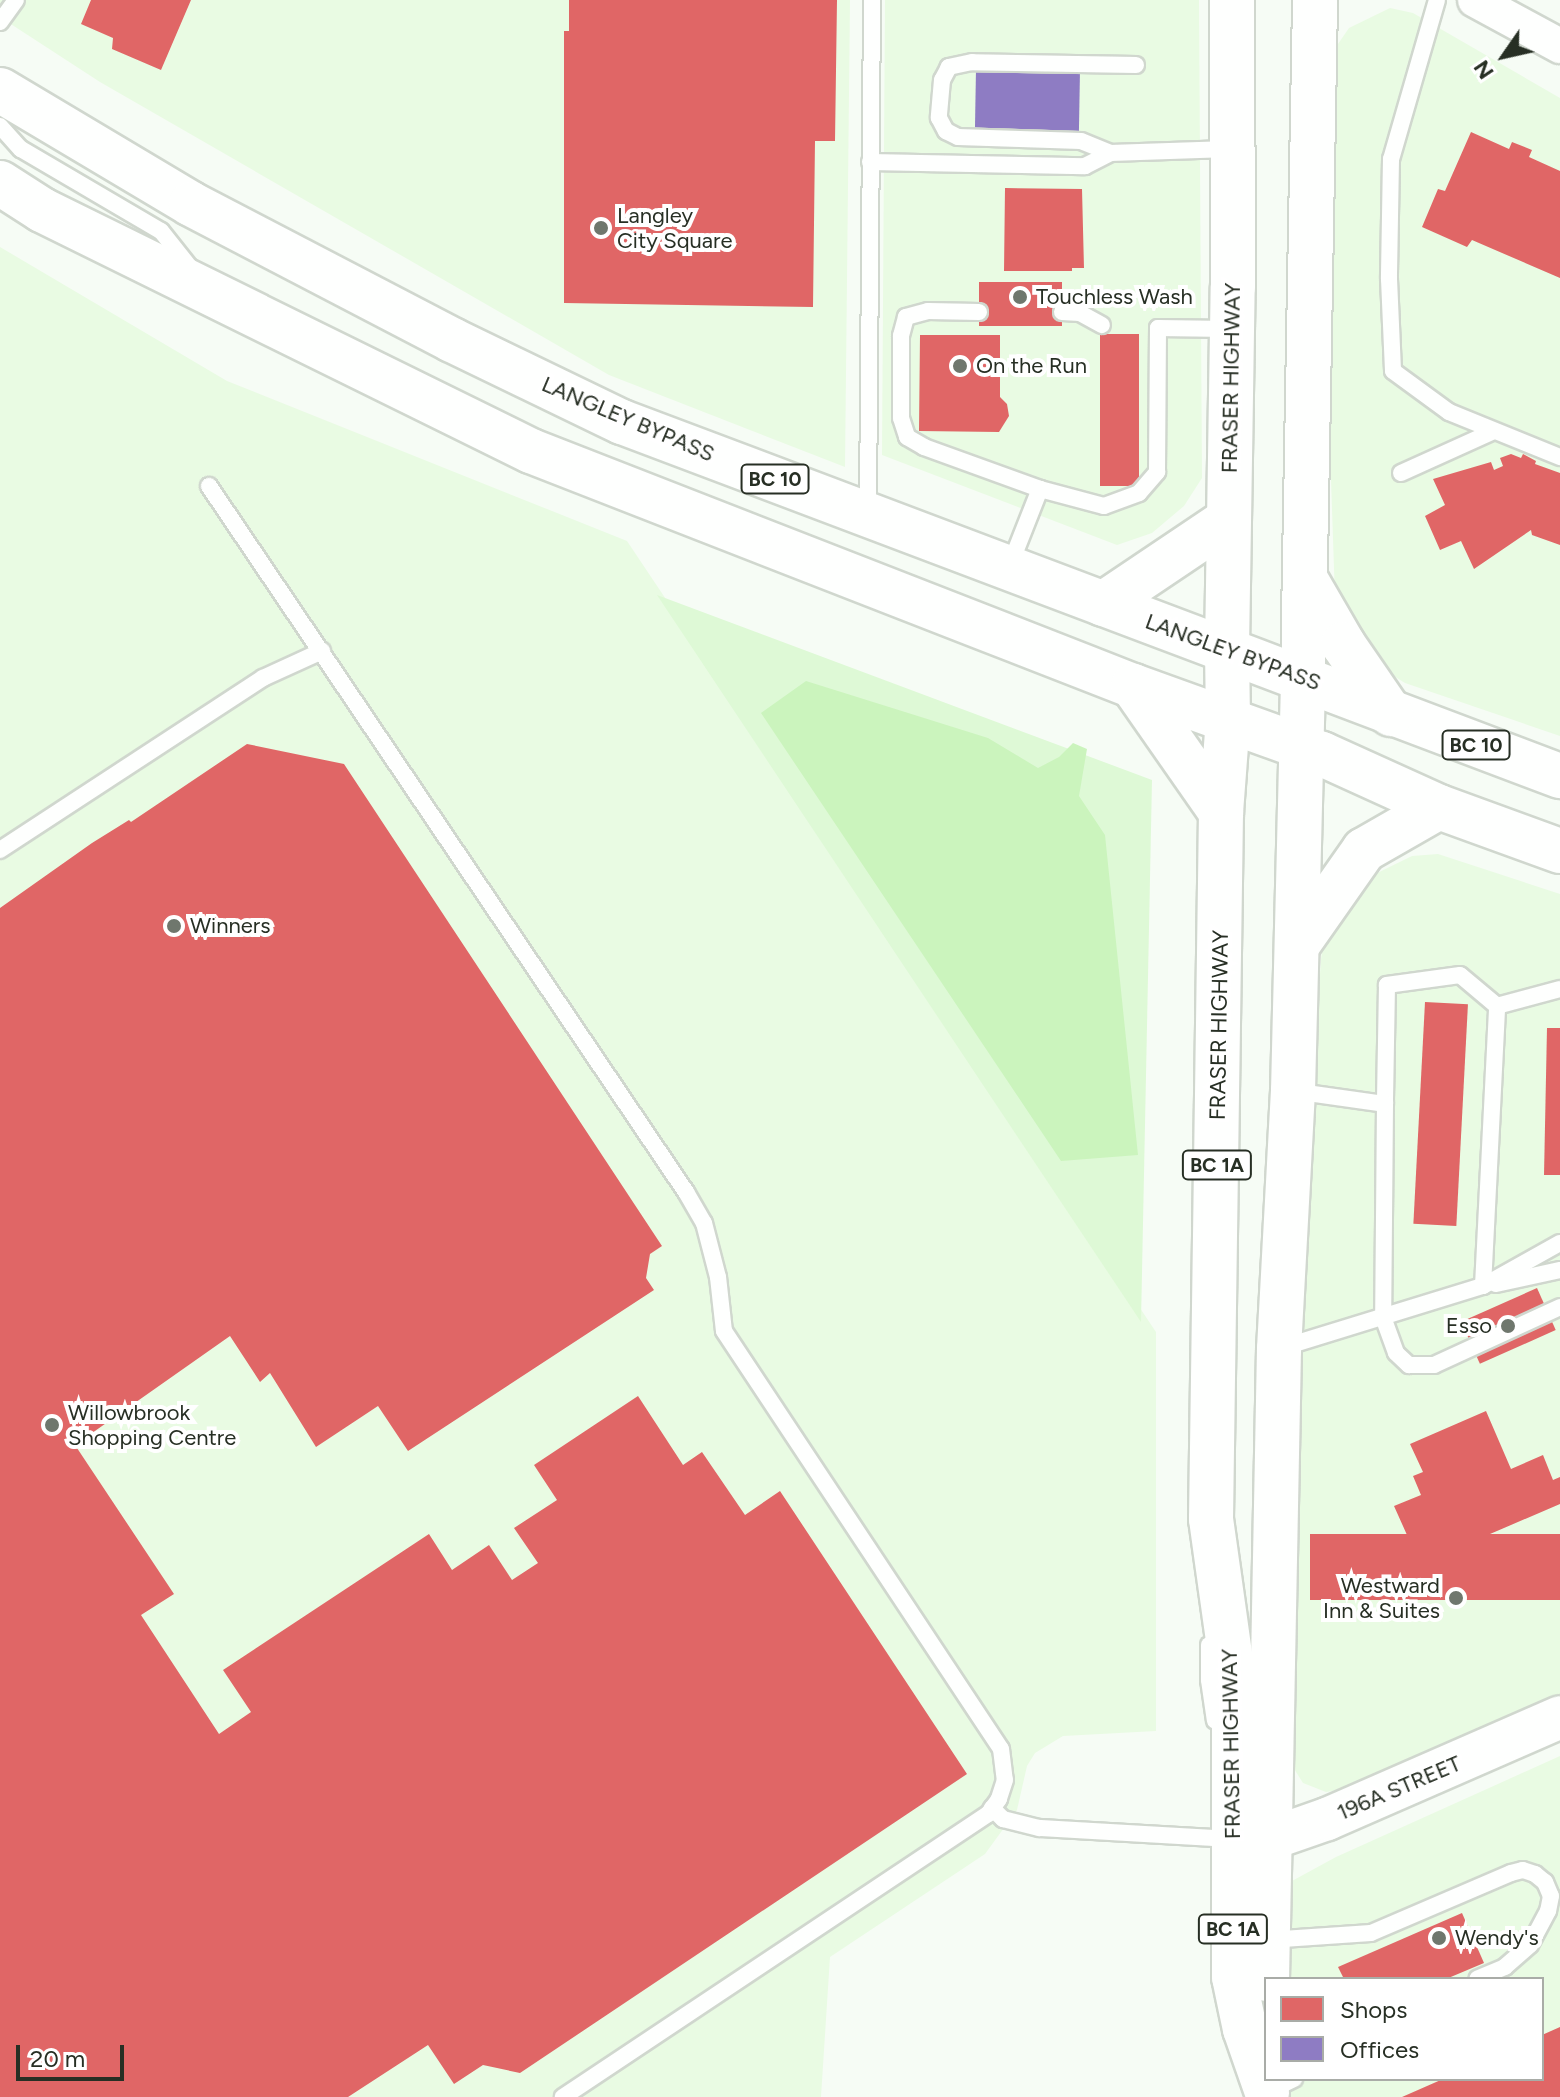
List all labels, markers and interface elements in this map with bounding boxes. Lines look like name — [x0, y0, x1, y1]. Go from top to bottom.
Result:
north arrow — [1464, 16, 1544, 96]
text: N — [1468, 55, 1500, 84]
place label: Langley City Square — [617, 202, 732, 254]
marker: Langley City Square — [592, 219, 610, 237]
street label: FRASER HIGHWAY — [1216, 283, 1246, 473]
place label: Touchless Wash — [1036, 284, 1193, 310]
marker: Touchless Wash — [1011, 288, 1029, 306]
place label: On the Run — [976, 353, 1087, 379]
marker: On the Run — [951, 357, 969, 375]
street label: LANGLEY BYPASS — [538, 371, 718, 467]
road number: BC 10 — [739, 463, 811, 495]
street label: LANGLEY BYPASS — [1142, 608, 1324, 696]
road number: BC 10 — [1440, 729, 1512, 761]
place label: Winners — [190, 913, 270, 939]
marker: Winners — [165, 917, 183, 935]
street label: FRASER HIGHWAY — [1204, 930, 1234, 1120]
road number: BC 1A — [1181, 1149, 1253, 1181]
place label: Esso — [1446, 1313, 1492, 1339]
marker: Esso — [1499, 1317, 1517, 1335]
place label: Willowbrook Shopping Centre — [68, 1399, 236, 1450]
marker: Willowbrook Shopping Centre — [43, 1416, 61, 1434]
place label: Westward Inn & Suites — [1323, 1572, 1440, 1624]
marker: Westward Inn & Suites — [1447, 1589, 1465, 1607]
street label: FRASER HIGHWAY — [1216, 1649, 1246, 1839]
street label: 196A STREET — [1333, 1750, 1465, 1826]
road number: BC 1A — [1197, 1913, 1269, 1945]
place label: Wendy's — [1455, 1925, 1539, 1951]
marker: Wendy's — [1430, 1929, 1448, 1947]
legend — [1264, 1977, 1544, 2081]
text: Shops — [1340, 1995, 1407, 2024]
scale bar — [20, 2029, 128, 2079]
text: Offices — [1340, 2035, 1419, 2064]
text: 20 m — [30, 2044, 85, 2073]

